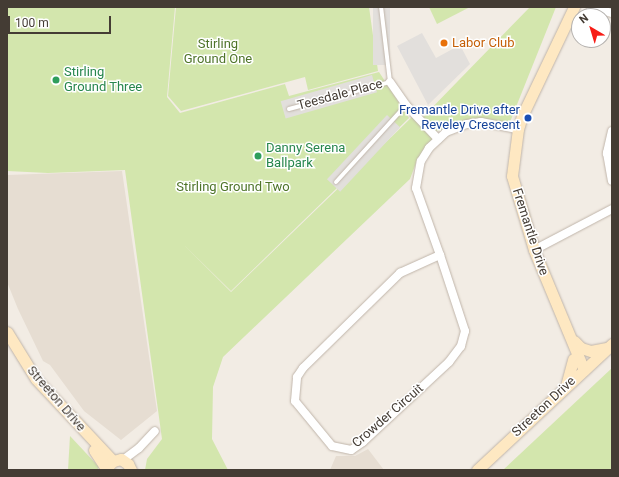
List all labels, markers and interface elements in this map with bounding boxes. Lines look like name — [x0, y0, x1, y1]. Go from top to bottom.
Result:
scale bar — [10, 8, 113, 34]
north arrow — [571, 8, 611, 48]
text: N — [577, 11, 591, 26]
text: 100 m — [15, 16, 49, 30]
place label: Labor Club — [452, 35, 515, 51]
park label: Stirling Ground One — [184, 37, 252, 68]
marker: Labor Club — [439, 38, 449, 48]
place label: Stirling Ground Three — [64, 65, 142, 96]
marker: Stirling Ground Three — [51, 75, 61, 85]
street label: Teesdale Place — [296, 76, 384, 114]
place label: Fremantle Drive after Reveley Crescent — [399, 103, 520, 134]
marker: Fremantle Drive after Reveley Crescent — [523, 113, 533, 123]
place label: Danny Serena Ballpark — [266, 141, 345, 172]
marker: Danny Serena Ballpark — [253, 151, 263, 161]
park label: Stirling Ground Two — [176, 179, 290, 195]
street label: Fremantle Drive — [509, 187, 551, 277]
street label: Streeton Drive — [23, 363, 89, 435]
street label: Streeton Drive — [509, 374, 579, 440]
street label: Crowder Circuit — [349, 381, 427, 451]

